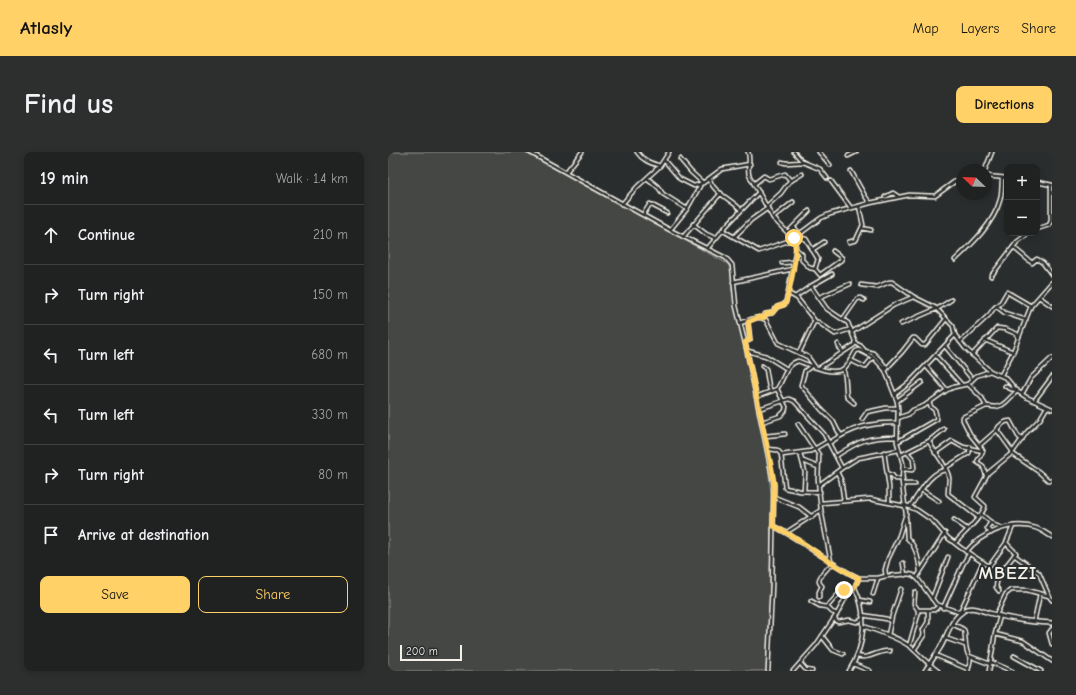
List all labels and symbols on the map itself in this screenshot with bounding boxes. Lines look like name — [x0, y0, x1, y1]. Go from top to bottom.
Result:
north arrow — [956, 164, 992, 200]
route start — [785, 229, 803, 247]
district label: MBEZI — [979, 563, 1037, 584]
route end — [835, 581, 853, 599]
scale bar — [400, 643, 462, 662]

